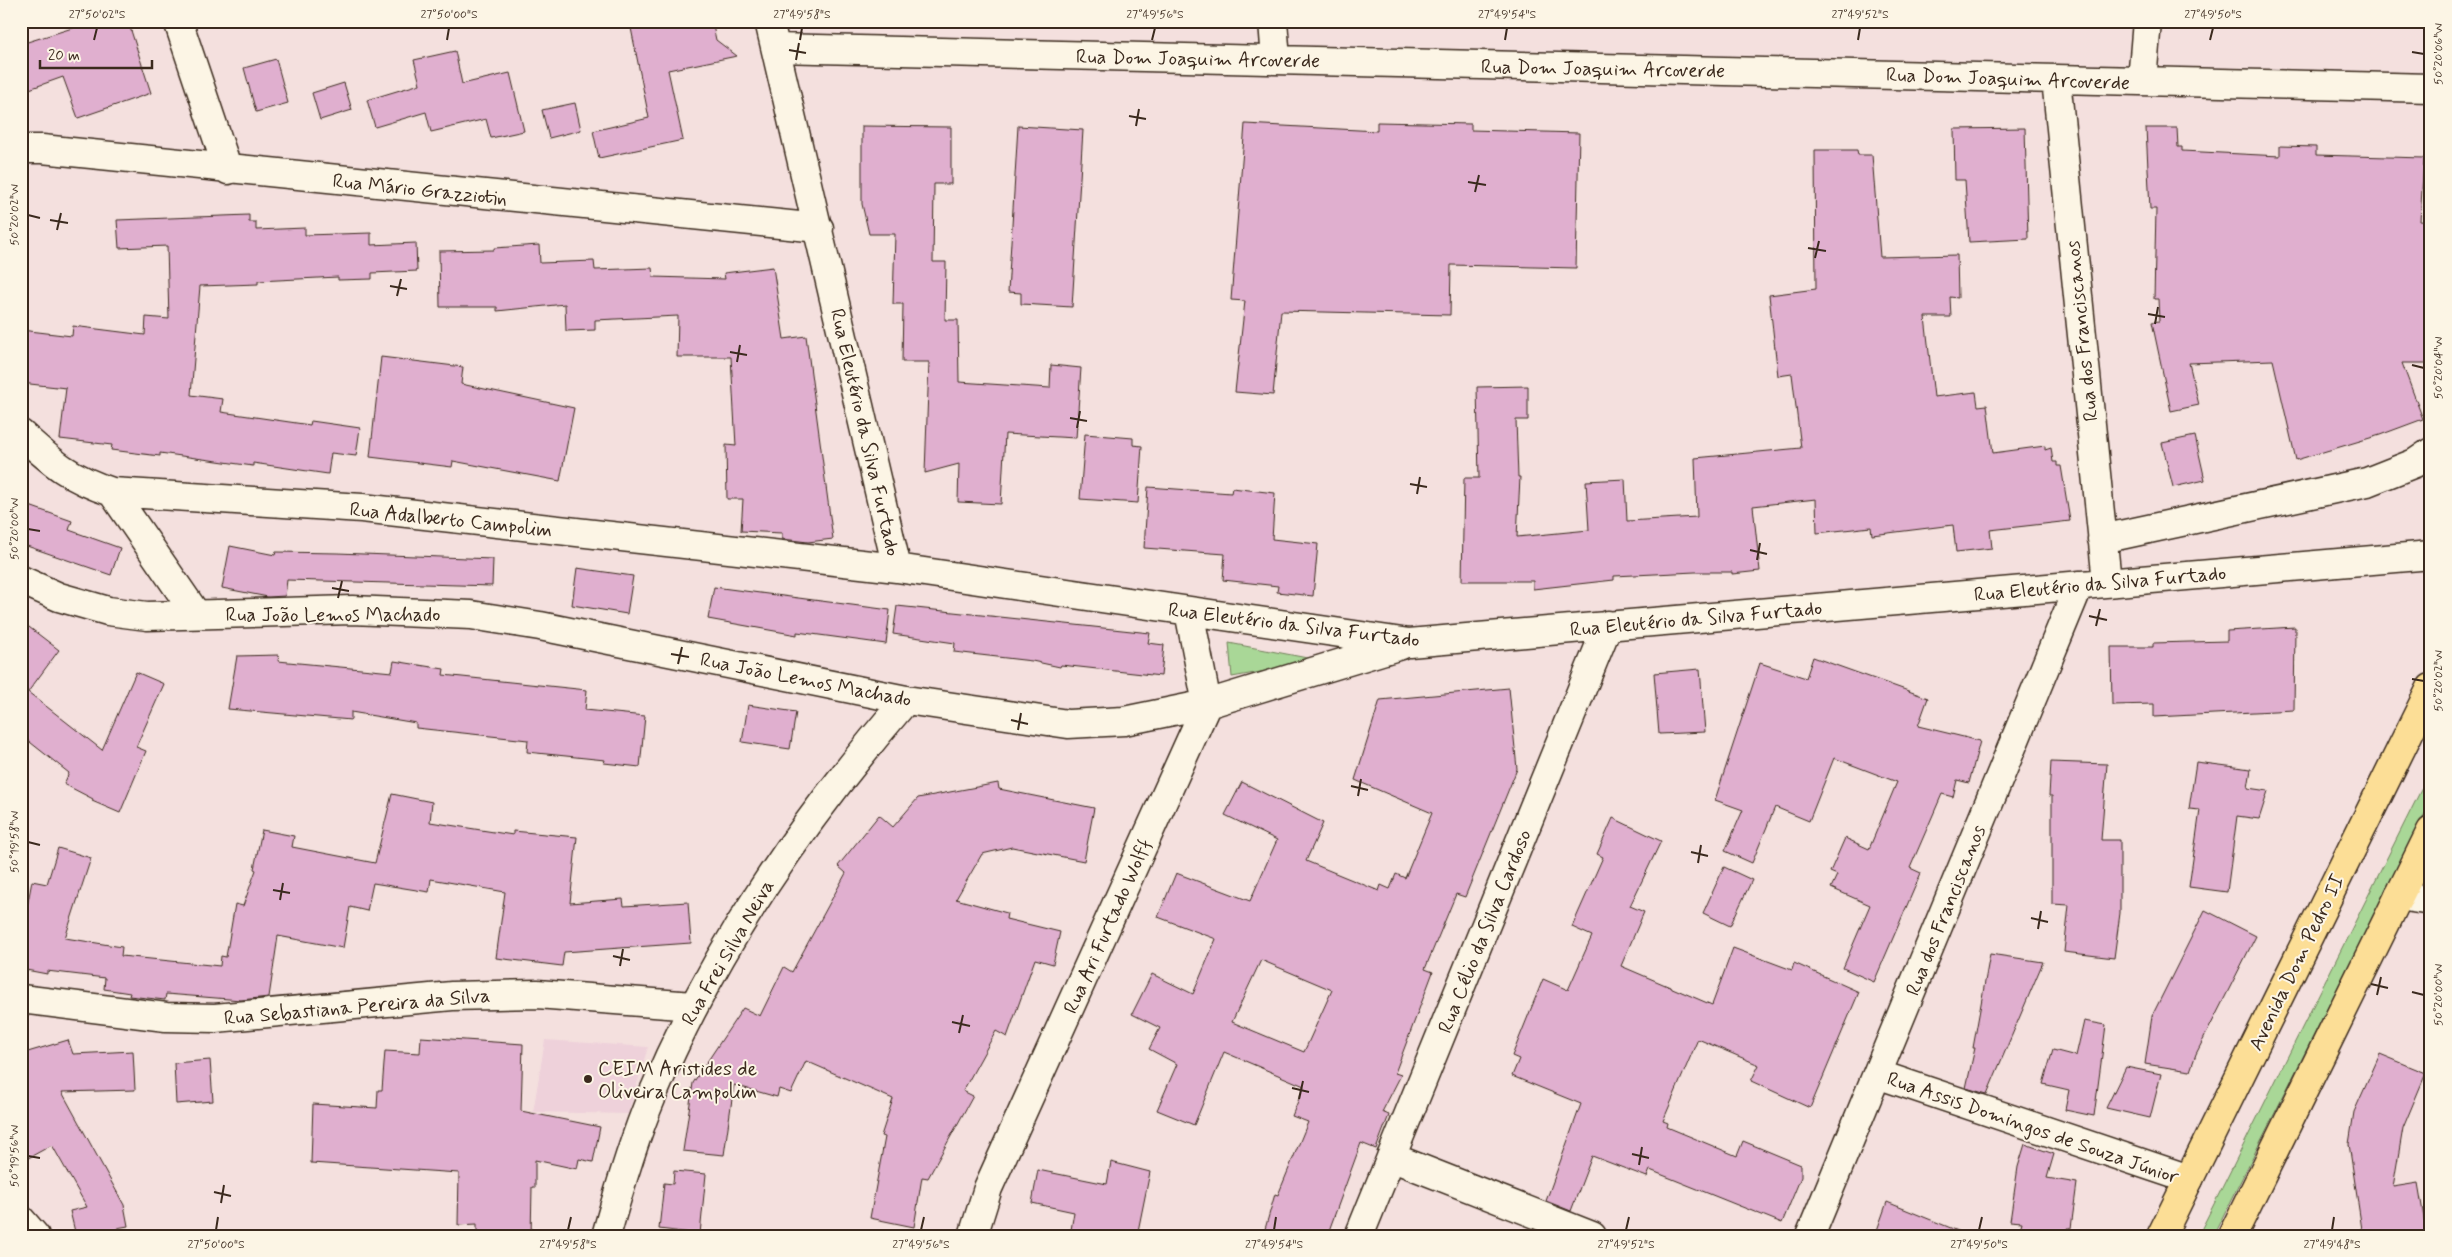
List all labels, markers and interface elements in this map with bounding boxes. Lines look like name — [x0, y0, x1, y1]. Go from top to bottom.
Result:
text: 27°50'02"S — [69, 7, 126, 23]
text: 27°50'00"S — [420, 7, 478, 23]
text: 27°49'58"S — [773, 7, 831, 23]
text: 27°49'56"S — [1126, 7, 1184, 23]
text: 27°49'54"S — [1478, 7, 1536, 23]
text: 27°49'52"S — [1831, 7, 1889, 23]
text: 27°49'50"S — [2184, 7, 2242, 23]
text: 50°20'06"W — [2431, 23, 2447, 85]
scale bar — [40, 38, 152, 70]
street label: Rua Dom Joaquim Arcoverde — [1076, 44, 1320, 75]
text: 20 m — [48, 46, 80, 66]
street label: Rua Dom Joaquim Arcoverde — [1481, 54, 1725, 85]
street label: Rua Dom Joaquim Arcoverde — [1885, 62, 2130, 97]
street label: Rua Mário Grazziotin — [331, 168, 509, 213]
text: 50°20'02"W — [7, 184, 23, 246]
street label: Rua dos Franciscanos — [2060, 239, 2105, 423]
street label: Rua Eleutério da Silva Furtado — [823, 306, 906, 559]
text: 50°20'04"W — [2431, 337, 2447, 399]
street label: Rua Adalberto Campolim — [348, 496, 554, 545]
text: 50°20'00"W — [7, 498, 23, 560]
street label: Rua Eleutério da Silva Furtado — [1973, 560, 2227, 609]
street label: Rua Eleutério da Silva Furtado — [1569, 595, 1823, 644]
street label: Rua Eleutério da Silva Furtado — [1167, 597, 1421, 654]
street label: Rua João Lemos Machado — [226, 602, 440, 629]
street label: Rua João Lemos Machado — [698, 647, 914, 714]
text: 50°20'02"W — [2431, 650, 2447, 712]
text: 50°19'58"W — [7, 811, 23, 873]
street label: Rua dos Franciscanos — [1900, 821, 1993, 1000]
street label: Rua Célio da Silva Cardoso — [1432, 826, 1539, 1037]
street label: Rua Ari Furtado Wolff — [1058, 835, 1159, 1018]
street label: Avenida Dom Pedro II — [2243, 870, 2352, 1055]
street label: Rua Frei Silva Neiva — [676, 875, 781, 1031]
text: 50°20'00"W — [2431, 964, 2447, 1026]
street label: Rua Sebastiana Pereira da Silva — [223, 982, 491, 1033]
place label: CEIM Aristides de Oliveira Campolim — [598, 1056, 757, 1106]
street label: Rua Assis Domingos de Souza Júnior — [1883, 1066, 2183, 1191]
marker: CEIM Aristides de Oliveira Campolim — [582, 1073, 594, 1085]
text: 50°19'56"W — [7, 1125, 23, 1187]
text: 27°50'00"S — [187, 1237, 245, 1253]
text: 27°49'58"S — [539, 1237, 597, 1253]
text: 27°49'56"S — [892, 1237, 950, 1253]
text: 27°49'54"S — [1245, 1237, 1303, 1253]
text: 27°49'52"S — [1597, 1237, 1655, 1253]
text: 27°49'50"S — [1950, 1237, 2008, 1253]
text: 27°49'48"S — [2303, 1237, 2361, 1253]

